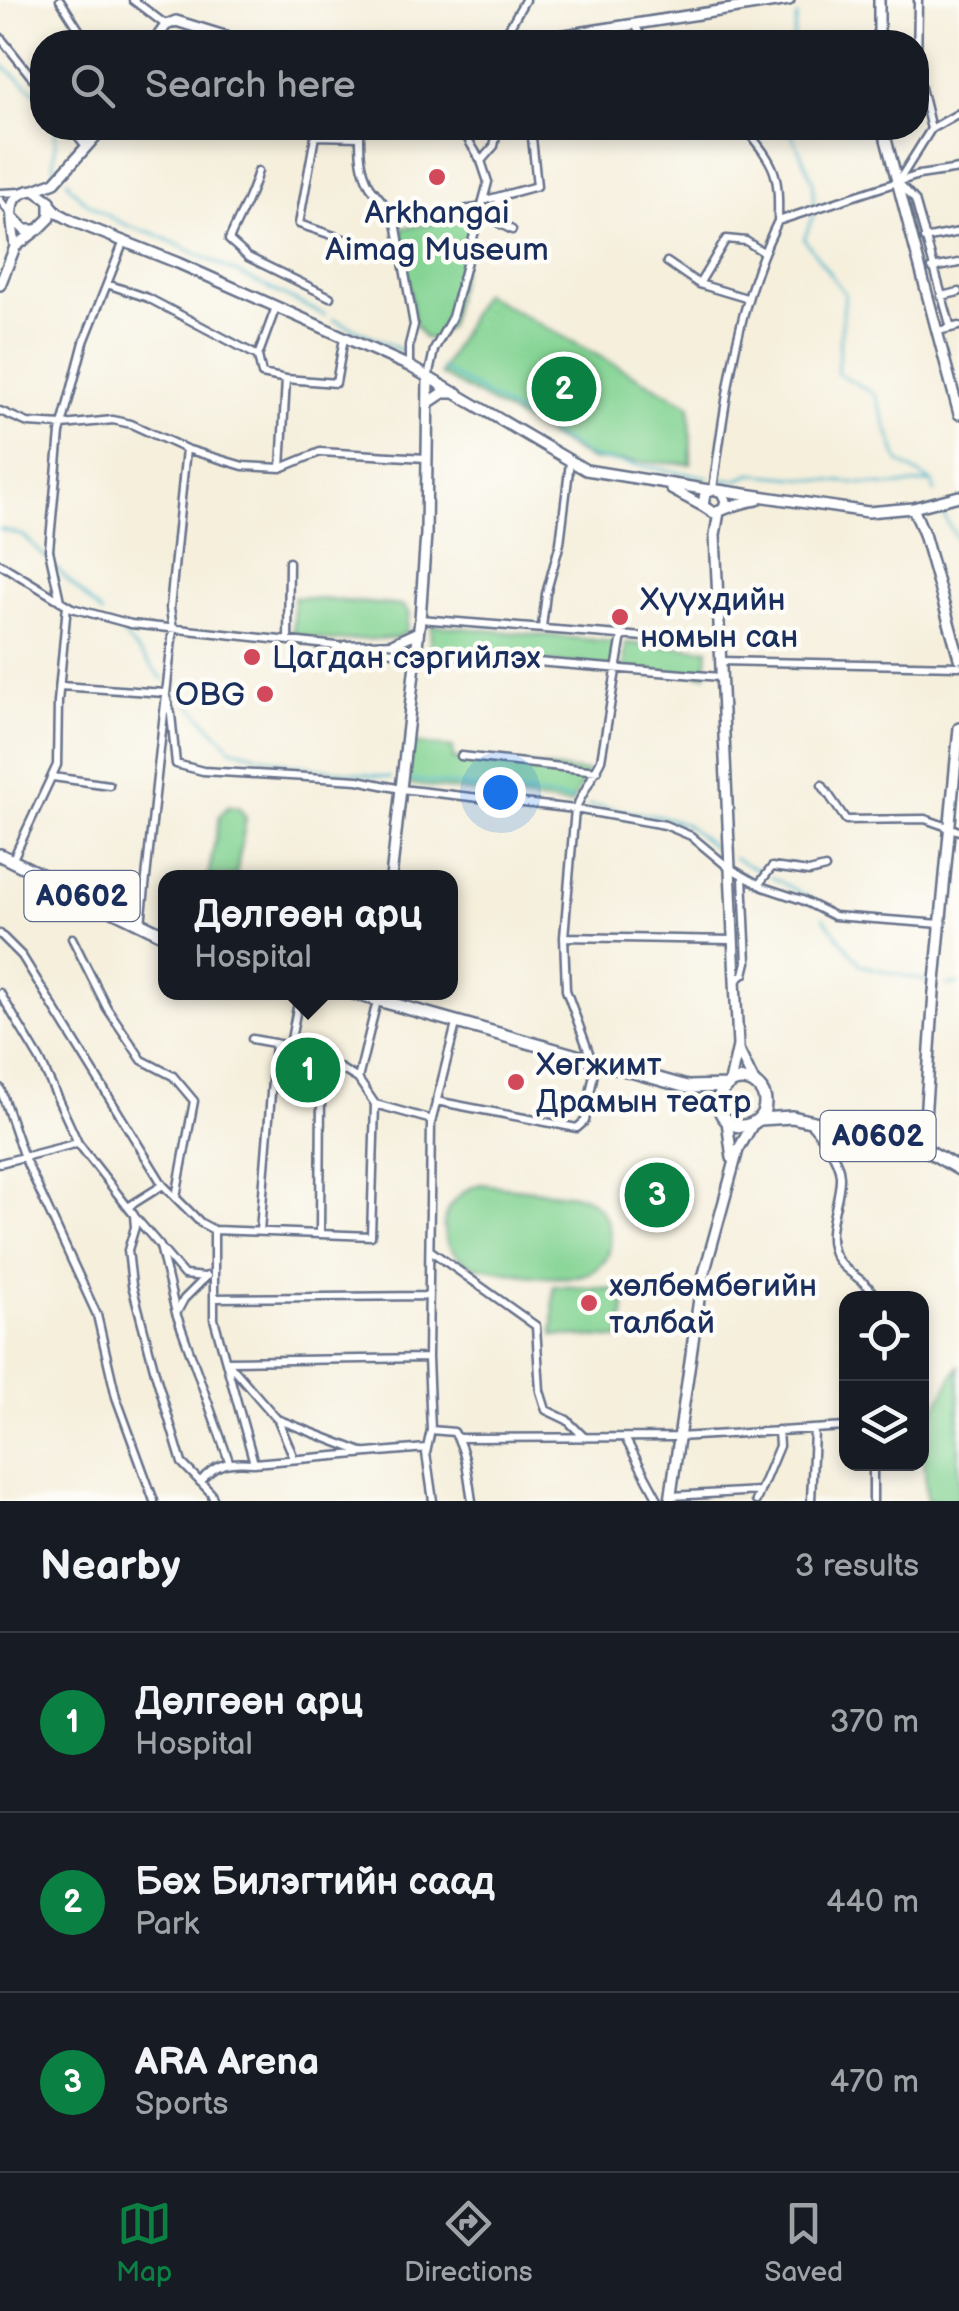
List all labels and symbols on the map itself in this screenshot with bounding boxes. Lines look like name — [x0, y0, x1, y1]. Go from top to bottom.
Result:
marker: Arkhangai Aimag Museum — [426, 166, 448, 188]
place label: Arkhangai Aimag Museum — [325, 194, 549, 270]
pin: 2 — [532, 352, 596, 426]
place label: Хүүхдийн номын сан — [640, 581, 798, 657]
marker: Хүүхдийн номын сан — [609, 606, 631, 628]
place label: Цагдан сэргийлэх — [272, 639, 541, 678]
marker: Цагдан сэргийлэх — [241, 646, 263, 668]
place label: OBG — [175, 676, 245, 715]
marker: OBG — [254, 683, 276, 705]
your location — [475, 767, 526, 818]
road number: A0602 — [24, 871, 140, 921]
pin: 1 — [276, 1032, 340, 1108]
place label: Хөгжимт Драмын театр — [536, 1046, 751, 1122]
marker: Хөгжимт Драмын театр — [505, 1071, 527, 1093]
road number: A0602 — [820, 1111, 936, 1161]
pin: 3 — [624, 1158, 690, 1232]
place label: хөлбөмбөгийн талбай — [609, 1267, 817, 1343]
marker: хөлбөмбөгийн талбай — [578, 1292, 600, 1314]

